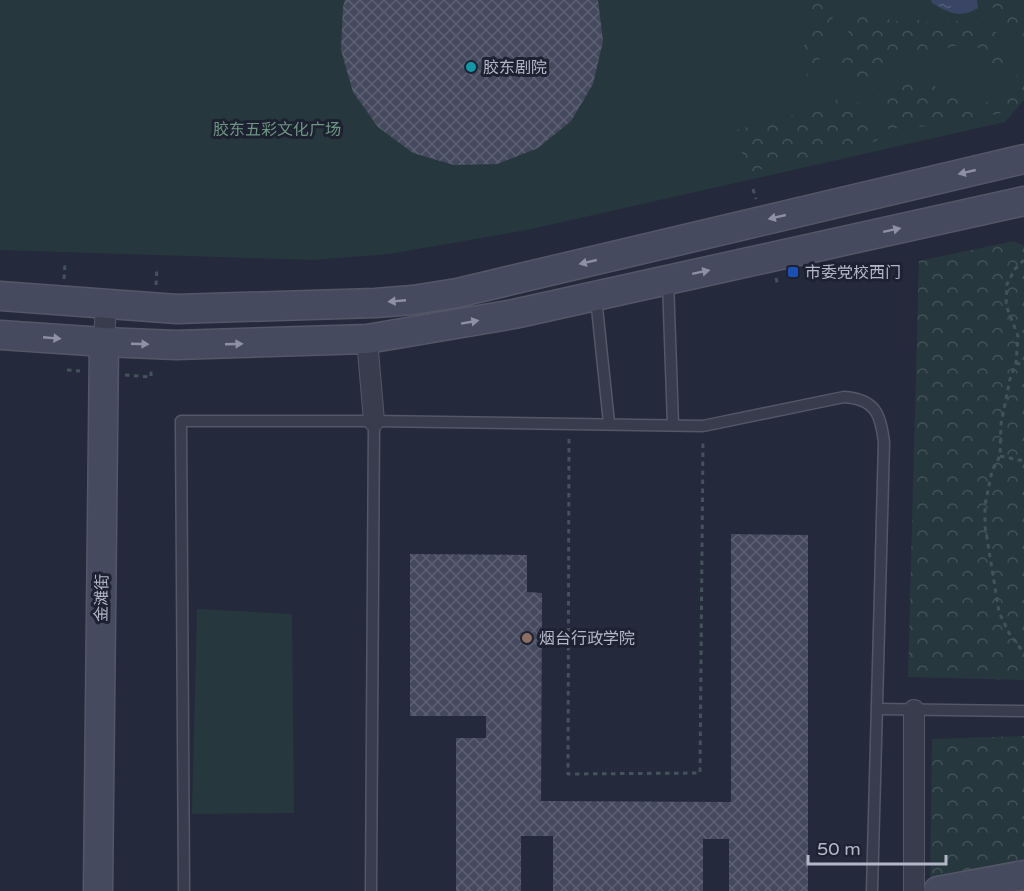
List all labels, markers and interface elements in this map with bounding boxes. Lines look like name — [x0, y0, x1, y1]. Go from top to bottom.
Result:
place label: 胶东剧院 — [483, 58, 547, 78]
marker: 胶东剧院 — [464, 60, 478, 74]
park label: 胶东五彩文化广场 — [213, 120, 341, 140]
one-way arrow — [958, 168, 976, 178]
one-way arrow — [768, 213, 787, 222]
one-way arrow — [883, 225, 902, 234]
one-way arrow — [578, 257, 597, 267]
place label: 市委党校西门 — [805, 263, 901, 283]
marker: 市委党校西门 — [786, 265, 800, 279]
one-way arrow — [692, 267, 711, 276]
one-way arrow — [387, 296, 406, 306]
one-way arrow — [460, 317, 479, 326]
one-way arrow — [42, 334, 61, 343]
one-way arrow — [130, 339, 149, 348]
one-way arrow — [225, 339, 244, 348]
street label: 金滩街 — [92, 574, 112, 622]
place label: 烟台行政学院 — [539, 629, 635, 649]
marker: 烟台行政学院 — [520, 631, 534, 645]
scale bar — [808, 828, 946, 866]
text: 50 m — [817, 838, 861, 860]

